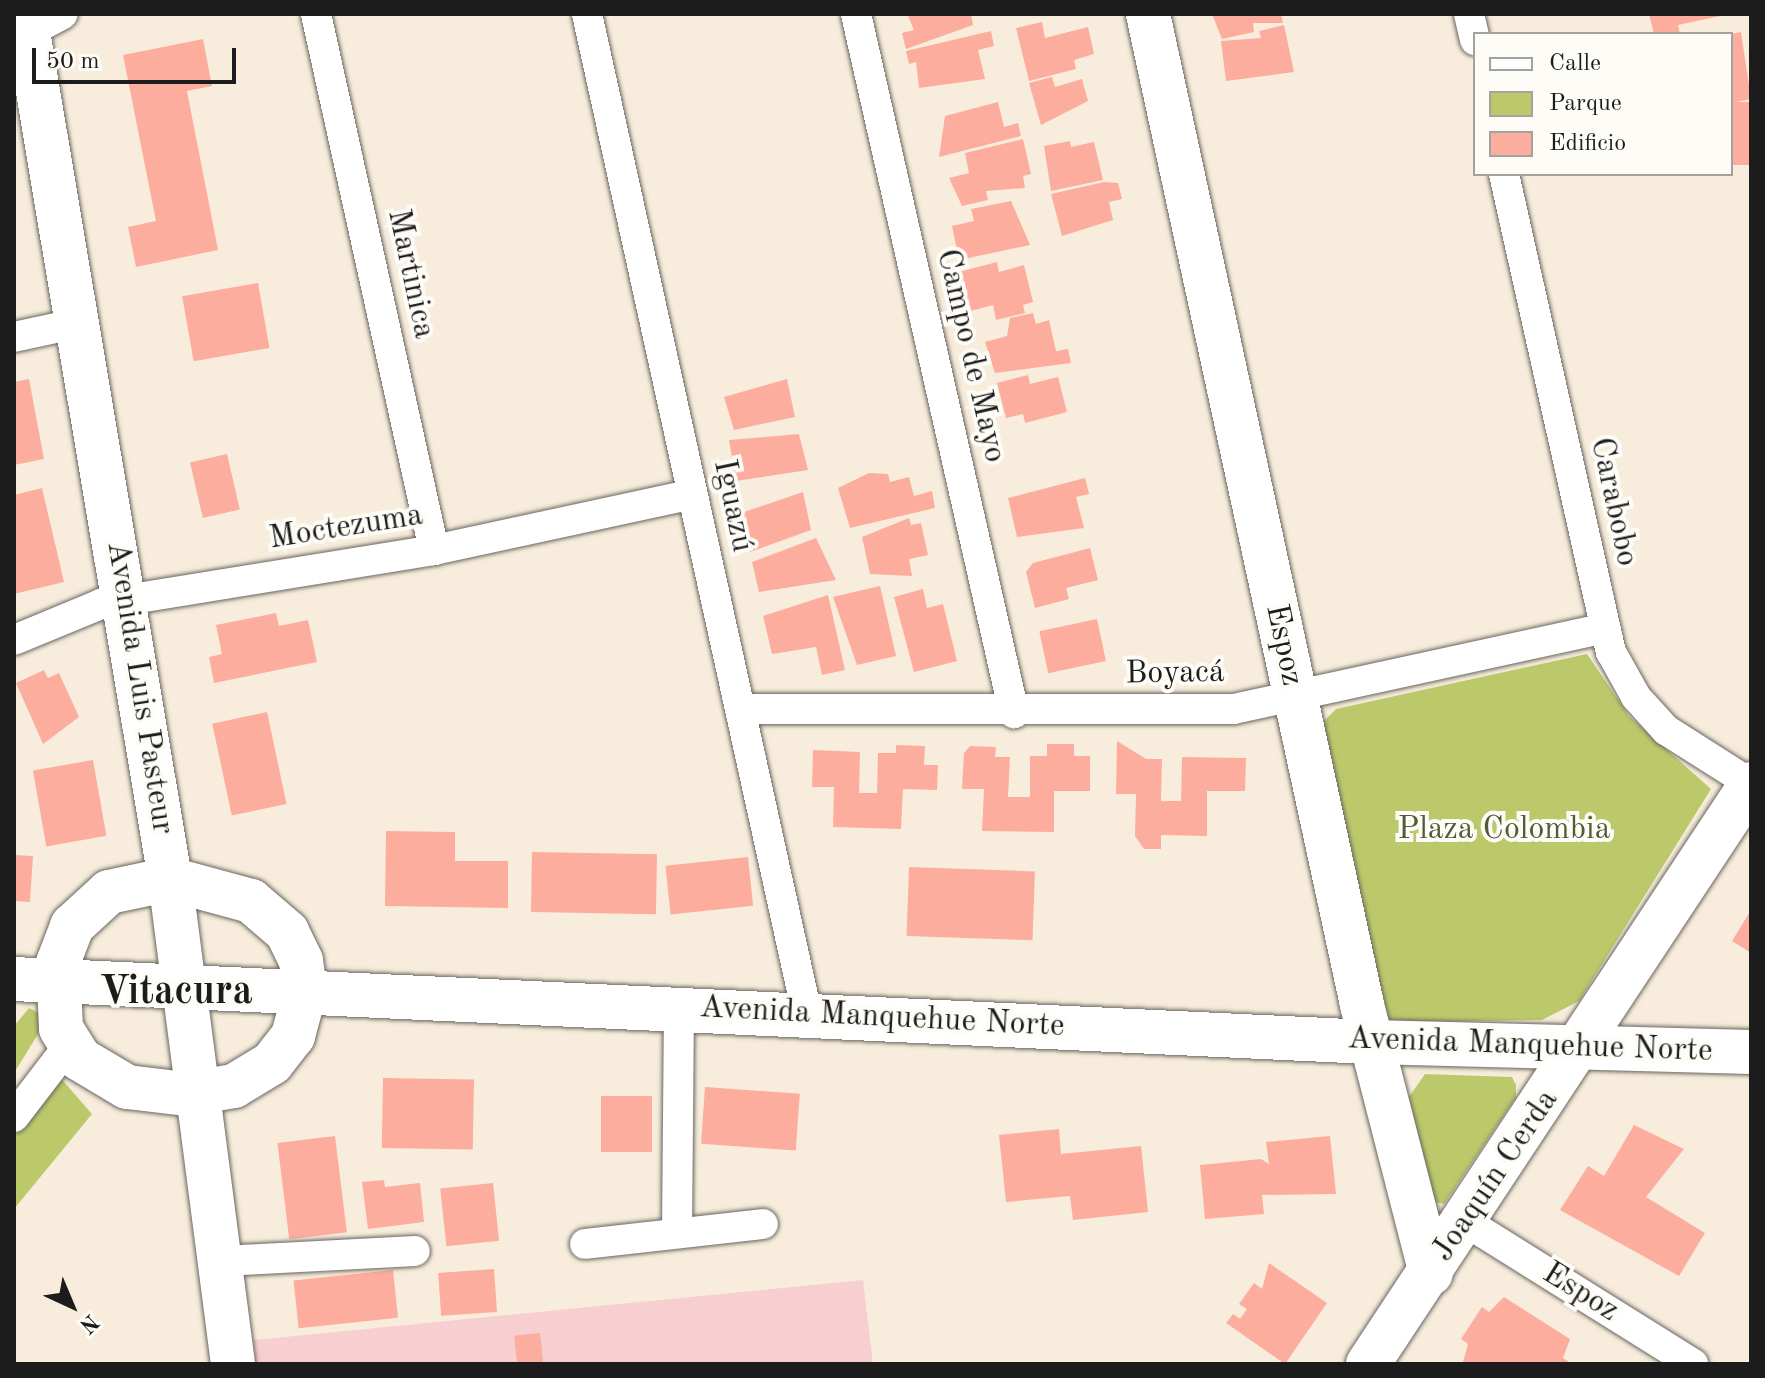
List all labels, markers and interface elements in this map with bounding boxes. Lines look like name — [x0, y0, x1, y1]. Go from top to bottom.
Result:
scale bar — [36, 32, 240, 82]
legend — [1473, 32, 1733, 176]
text: 50 m — [46, 50, 100, 74]
text: Calle — [1549, 52, 1601, 76]
text: Parque — [1549, 92, 1622, 116]
text: Edificio — [1549, 132, 1626, 156]
street label: Martinica — [378, 206, 442, 342]
street label: Campo de Mayo — [927, 246, 1013, 466]
street label: Carabobo — [1581, 434, 1645, 570]
street label: Iguazú — [703, 456, 761, 556]
street label: Moctezuma — [266, 497, 426, 559]
street label: Avenida Luis Pasteur — [97, 539, 181, 837]
street label: Espoz — [1256, 601, 1310, 689]
street label: Boyacá — [1125, 654, 1225, 694]
park label: Plaza Colombia — [1397, 811, 1611, 849]
district label: Vitacura — [99, 969, 253, 1017]
street label: Avenida Manquehue Norte — [699, 989, 1065, 1047]
street label: Avenida Manquehue Norte — [1347, 1020, 1713, 1072]
street label: Joaquín Cerda — [1425, 1083, 1567, 1269]
street label: Espoz — [1535, 1255, 1625, 1331]
north arrow — [32, 1266, 112, 1346]
text: N — [75, 1310, 102, 1337]

